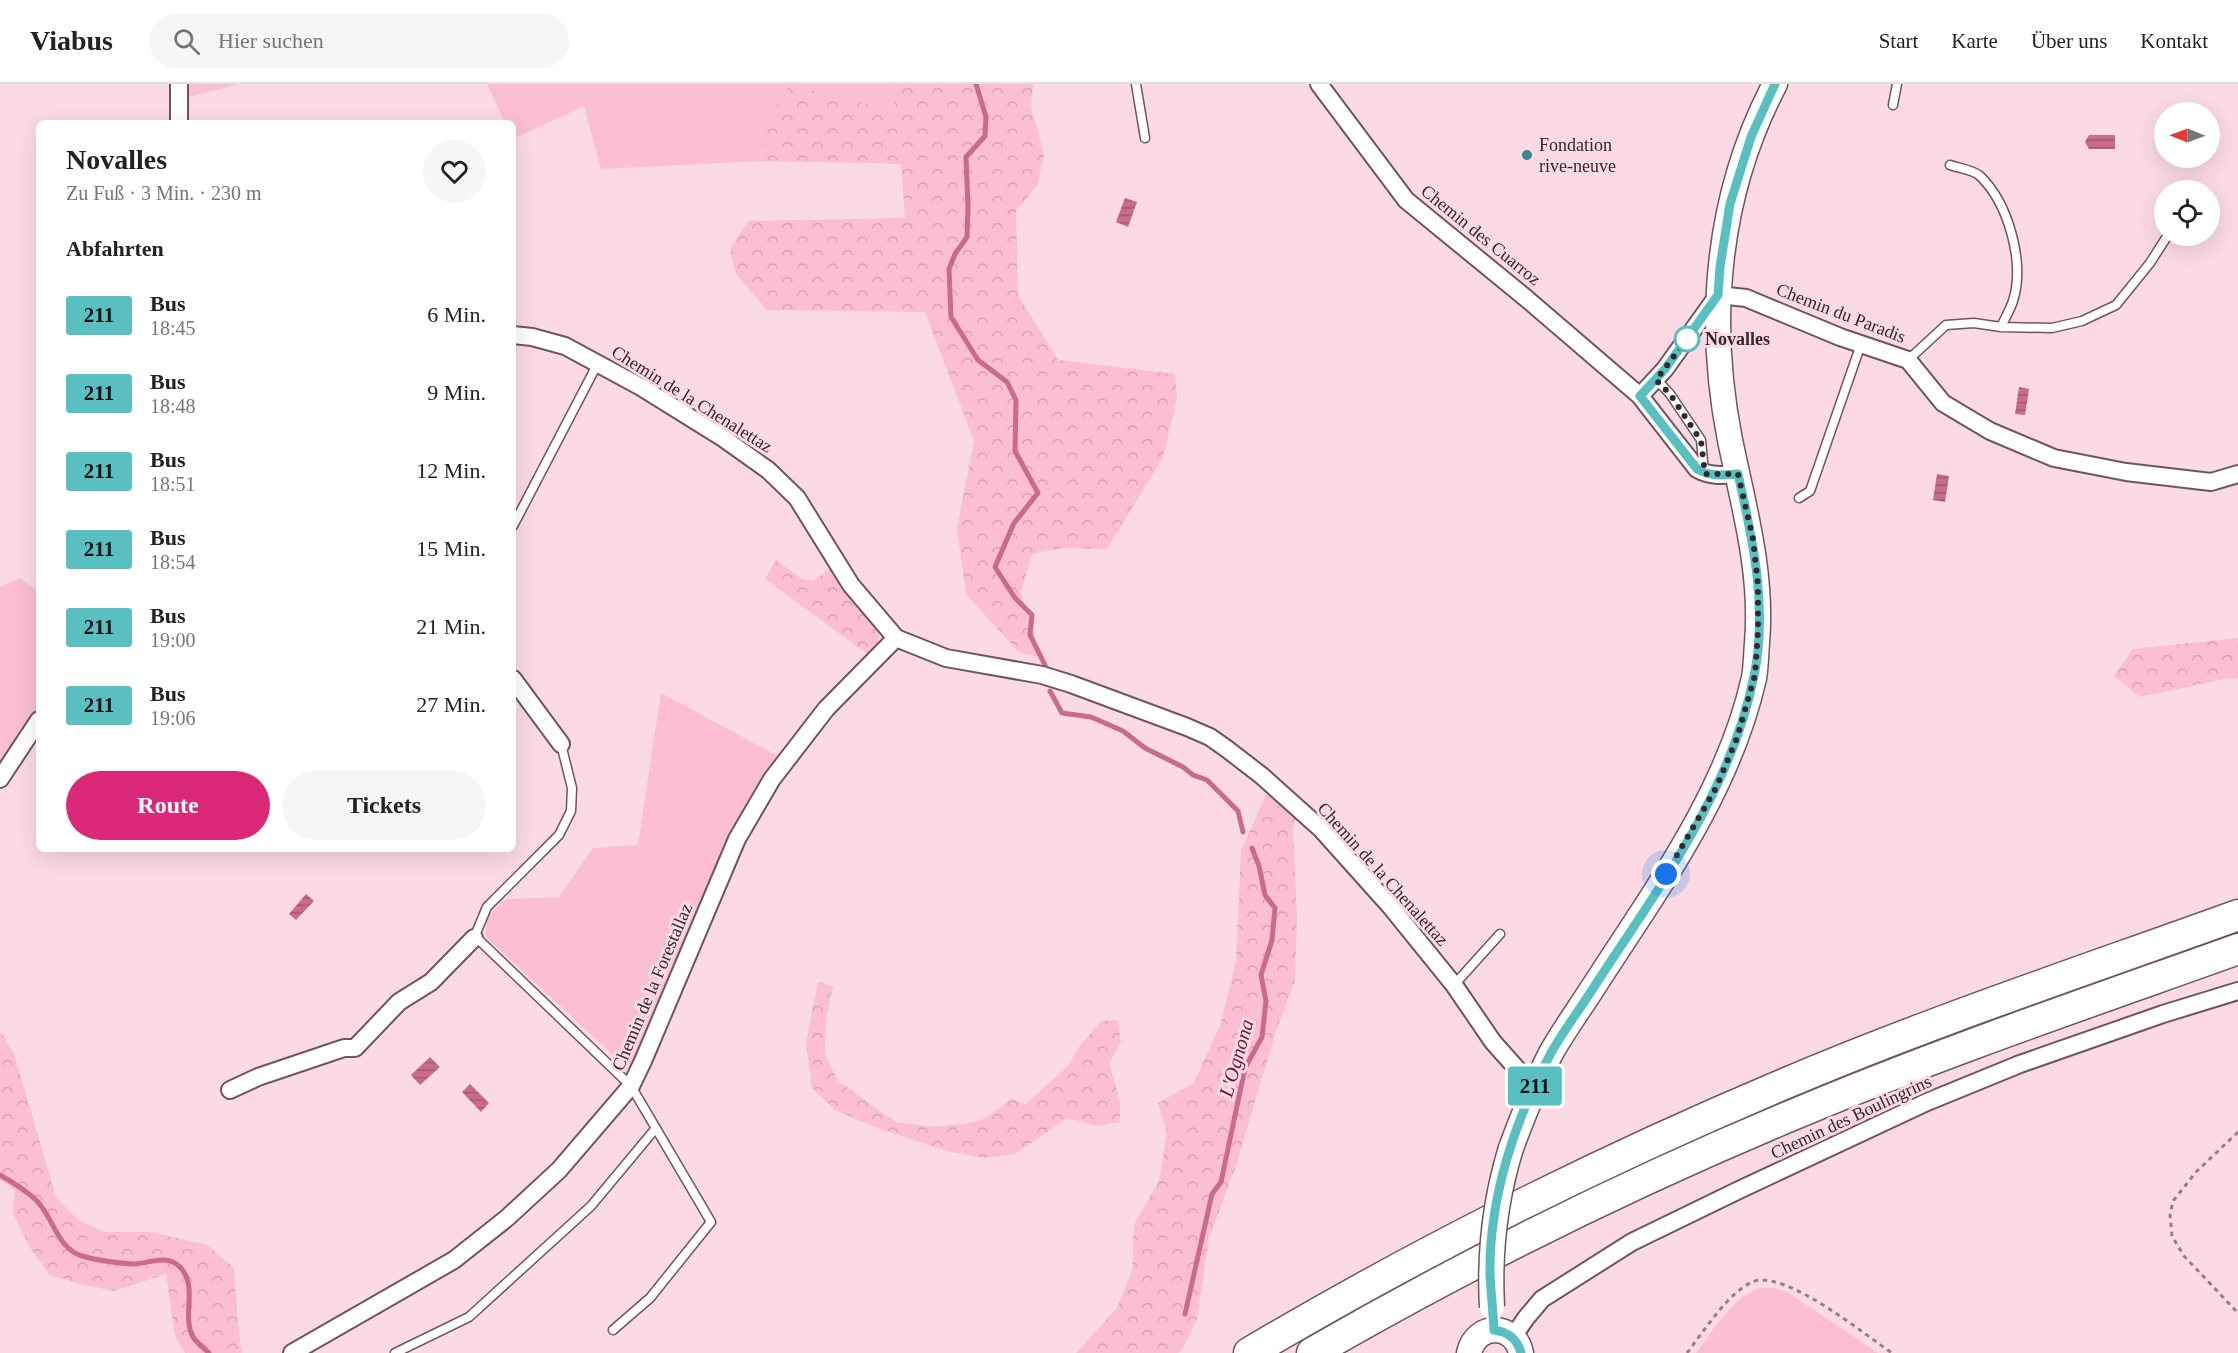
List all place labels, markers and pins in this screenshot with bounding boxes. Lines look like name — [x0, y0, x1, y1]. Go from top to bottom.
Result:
place label: Fondation rive-neuve — [1539, 135, 1616, 176]
marker: Fondation rive-neuve — [1520, 148, 1534, 162]
marker: Novalles — [1674, 326, 1700, 352]
place label: Novalles — [1705, 329, 1770, 349]

